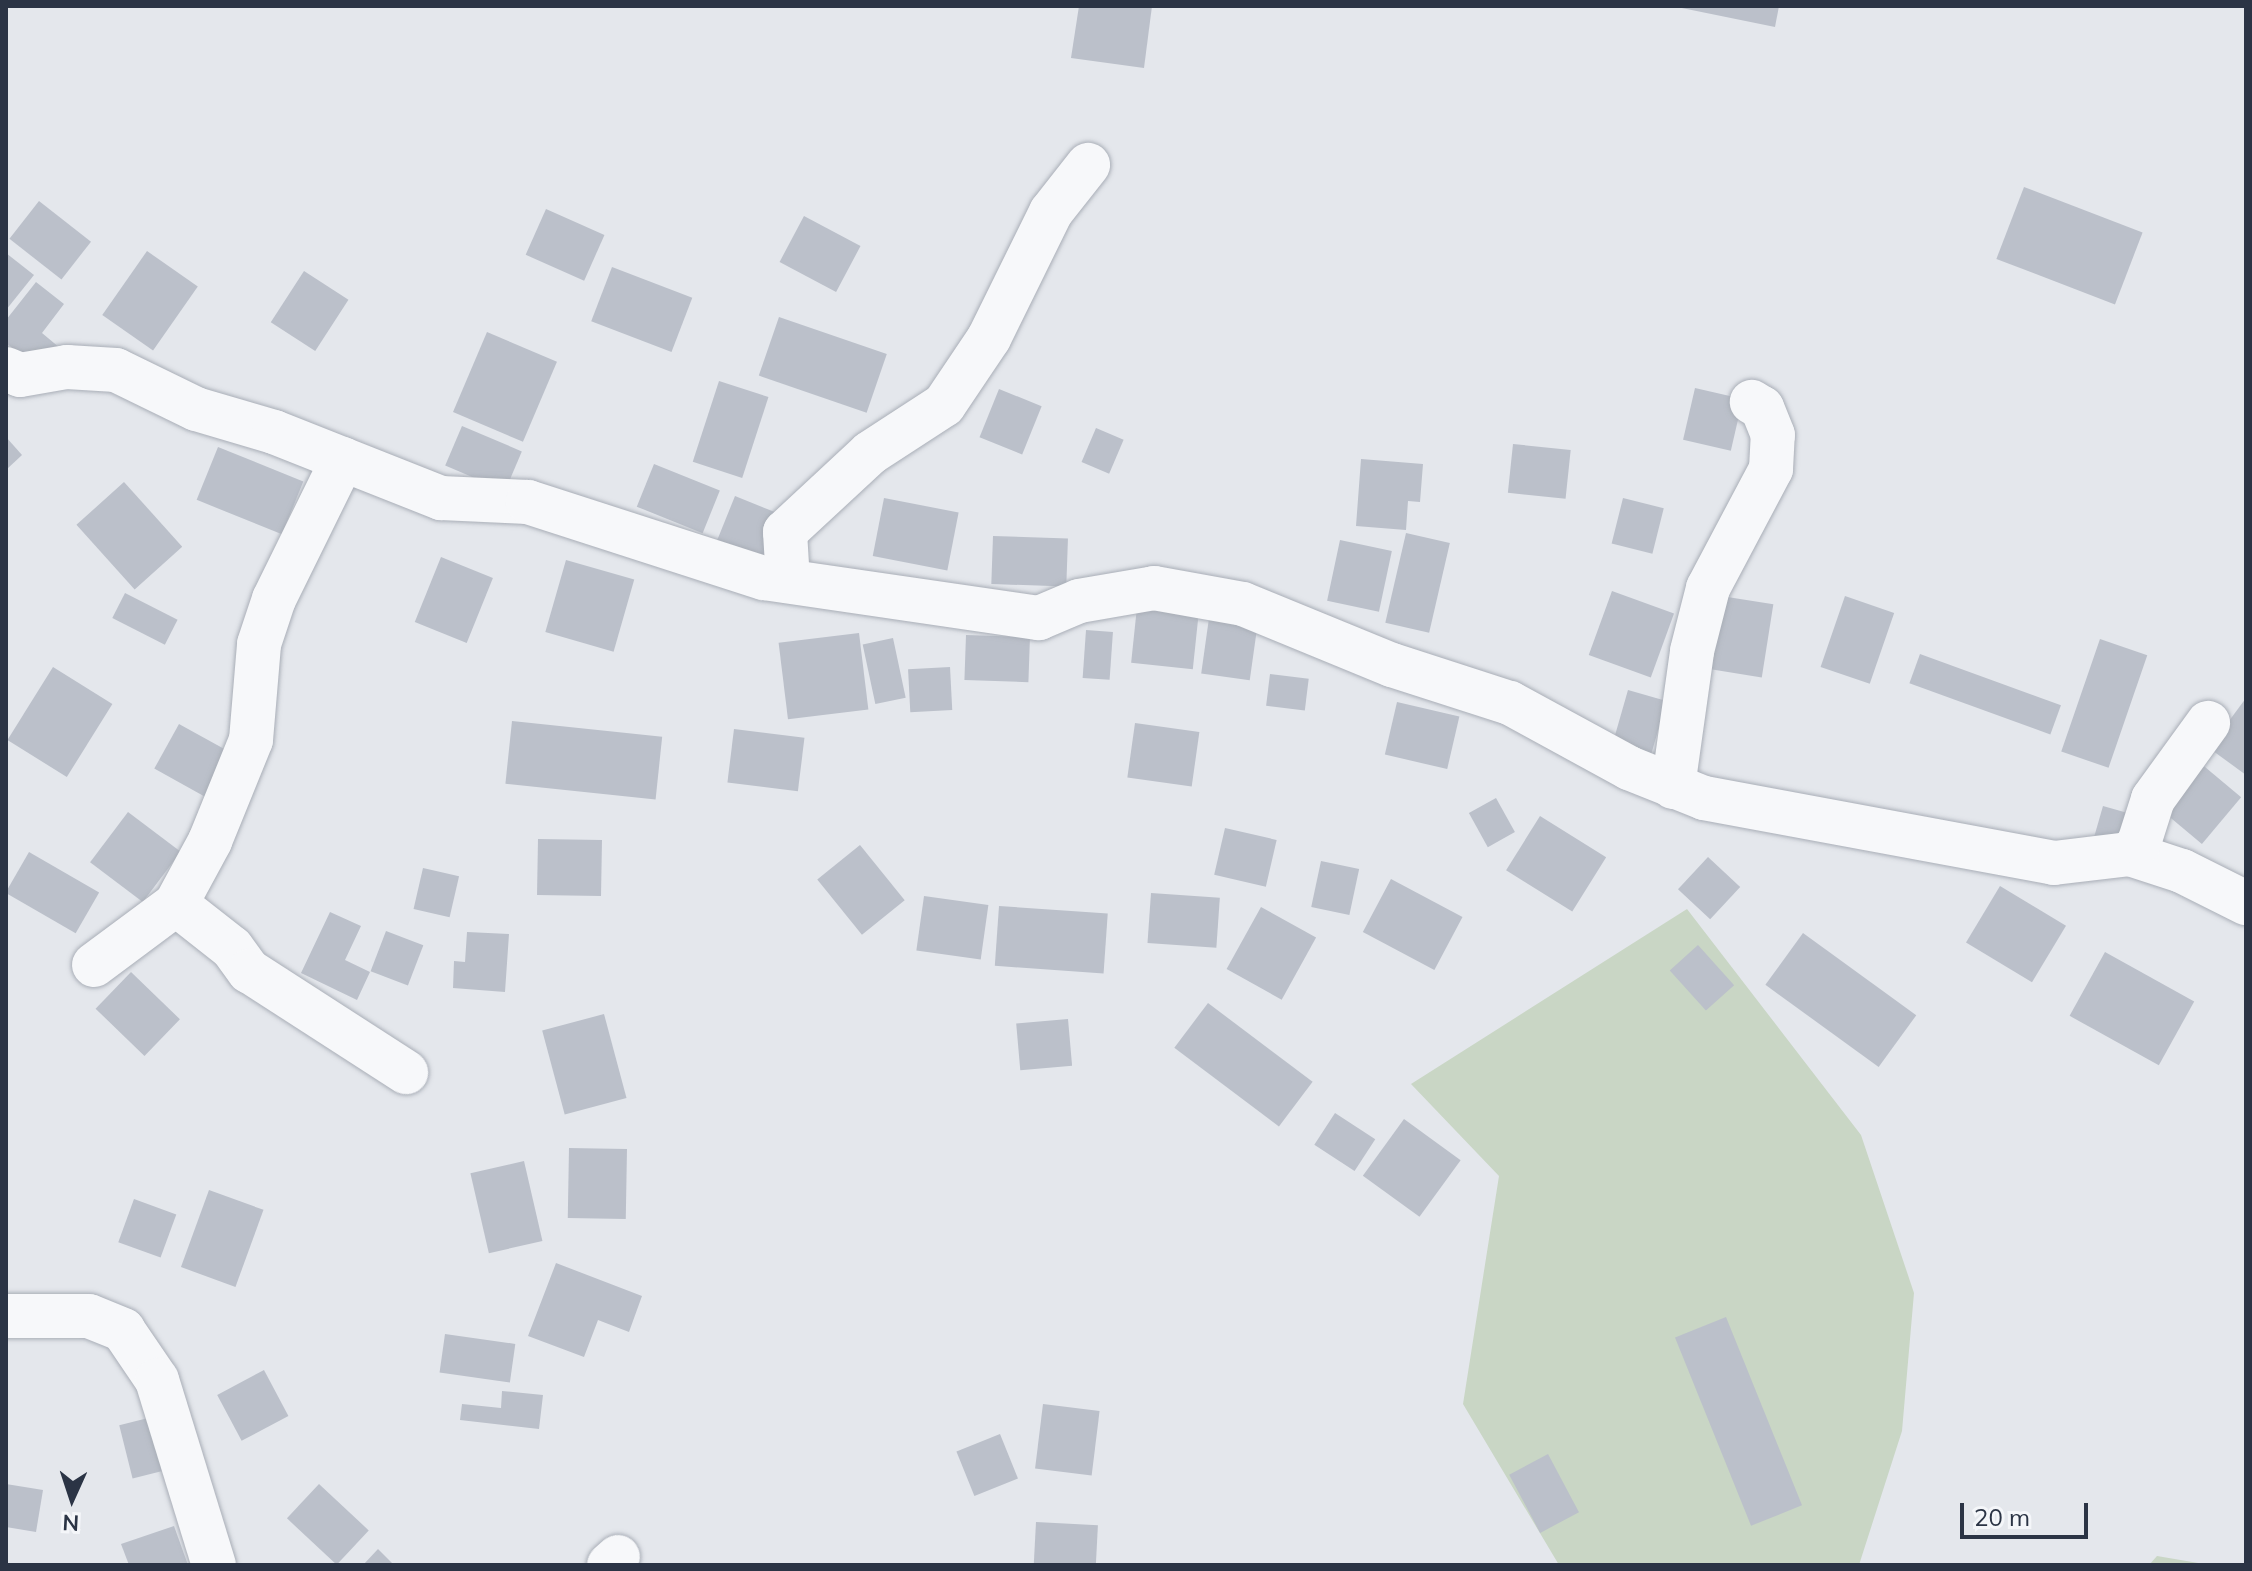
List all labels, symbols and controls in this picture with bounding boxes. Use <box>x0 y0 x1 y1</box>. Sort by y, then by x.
north arrow <box>32 1459 112 1539</box>
scale bar <box>1964 1487 2092 1537</box>
text: 20 m <box>1974 1502 2030 1532</box>
text: N <box>62 1509 80 1537</box>

